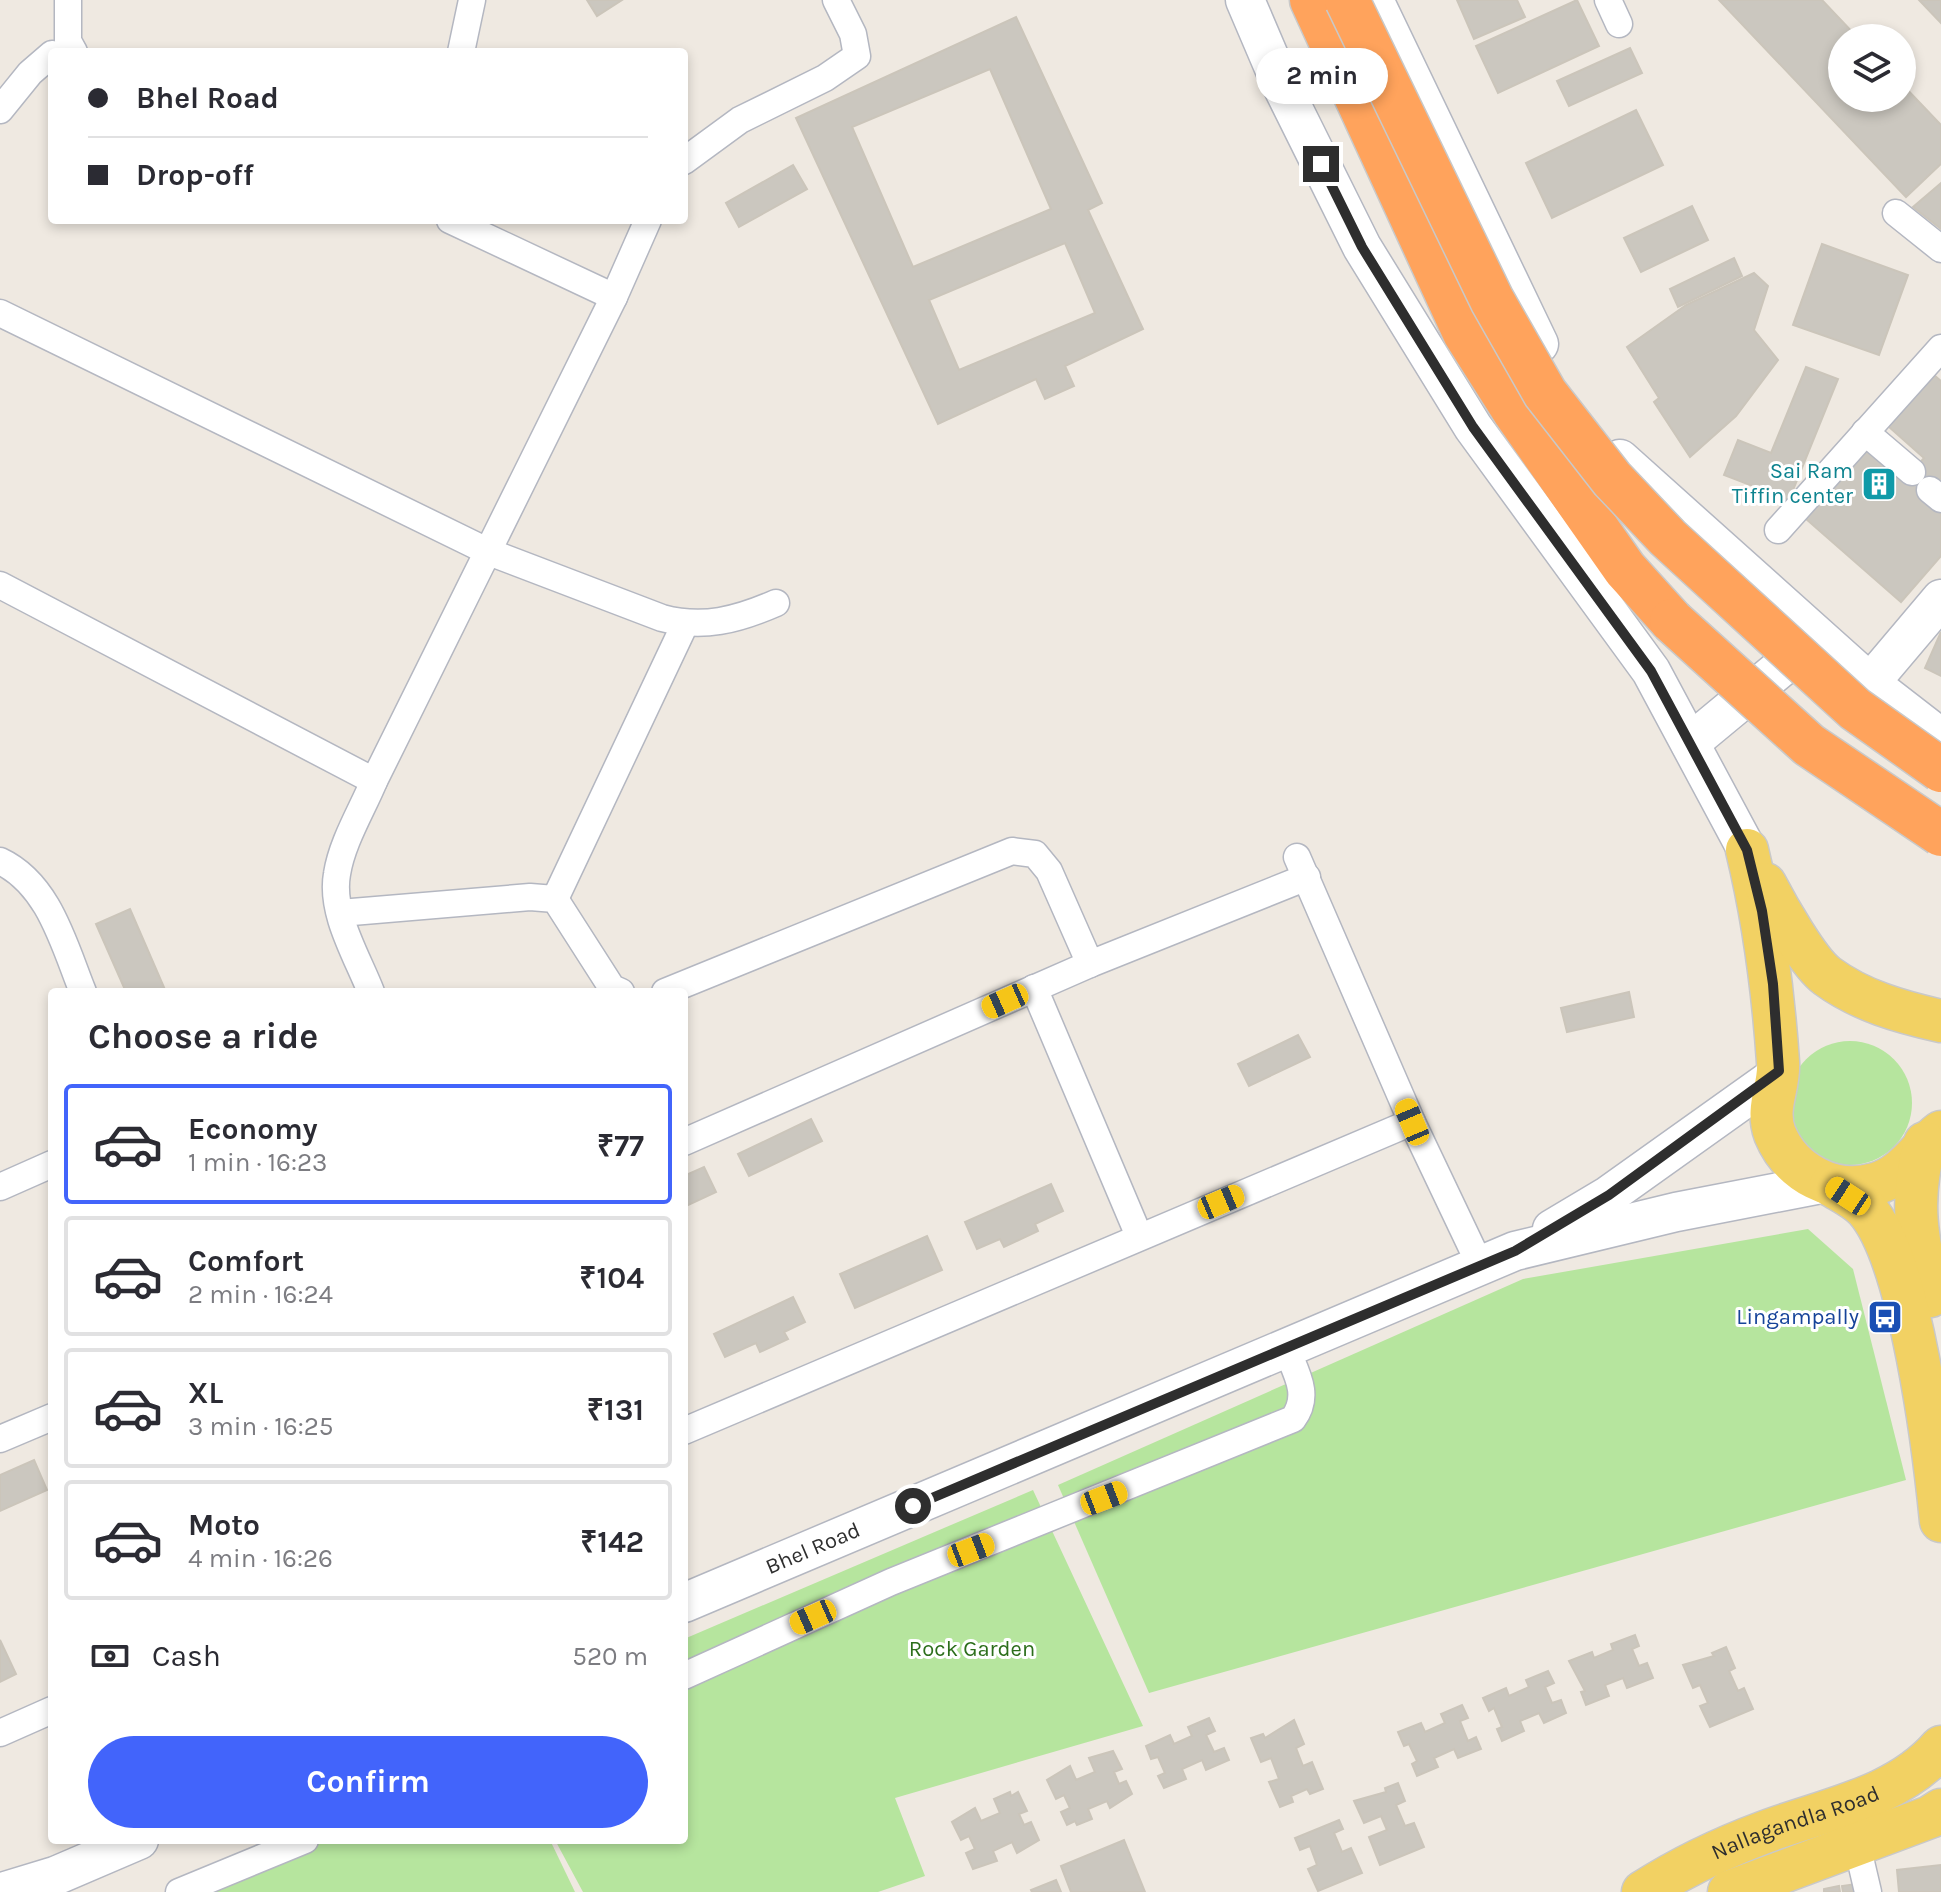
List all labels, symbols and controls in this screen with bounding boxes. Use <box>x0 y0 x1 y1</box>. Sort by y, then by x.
map controls <box>1828 24 1916 112</box>
button: layers <box>1828 24 1916 112</box>
callout: 2 min <box>1255 48 1387 104</box>
text: 2 min <box>1286 60 1358 91</box>
text: Bhel Road <box>136 80 279 116</box>
route end <box>1303 146 1339 182</box>
text: Drop-off <box>136 157 254 193</box>
place label: Sai Ram Tiffin center <box>1732 458 1853 509</box>
building icon: Sai Ram Tiffin center <box>1860 465 1898 503</box>
car <box>978 980 1032 1022</box>
text: Choose a ride <box>88 1015 318 1057</box>
car <box>1392 1095 1432 1149</box>
icon: car <box>92 1108 164 1180</box>
text: Economy <box>188 1111 318 1147</box>
text: ₹77 <box>597 1128 644 1164</box>
text: 1 min · 16:23 <box>188 1147 327 1178</box>
car <box>1821 1173 1875 1219</box>
car <box>1194 1182 1248 1222</box>
icon: car <box>92 1240 164 1312</box>
text: Comfort <box>188 1243 304 1279</box>
text: ₹104 <box>579 1260 644 1296</box>
text: 2 min · 16:24 <box>188 1279 333 1310</box>
bus stop icon: Lingampally <box>1866 1298 1904 1336</box>
place label: Lingampally <box>1736 1304 1859 1330</box>
icon: car <box>92 1372 164 1444</box>
text: XL <box>188 1375 223 1411</box>
text: ₹131 <box>587 1392 644 1428</box>
text: 3 min · 16:25 <box>188 1411 334 1442</box>
car <box>1077 1478 1131 1518</box>
route start <box>895 1488 931 1524</box>
icon: car <box>92 1504 164 1576</box>
text: Moto <box>188 1507 260 1543</box>
street label: Bhel Road <box>762 1517 864 1580</box>
text: ₹142 <box>580 1524 644 1560</box>
car <box>944 1530 998 1570</box>
text: 4 min · 16:26 <box>188 1543 333 1574</box>
car <box>786 1596 840 1638</box>
icon: cash <box>88 1634 132 1678</box>
park label: Rock Garden <box>909 1636 1035 1662</box>
text: Cash <box>152 1638 221 1674</box>
text: 520 m <box>572 1641 648 1672</box>
button: Confirm <box>88 1736 648 1828</box>
street label: Nallagandla Road <box>1707 1780 1884 1866</box>

